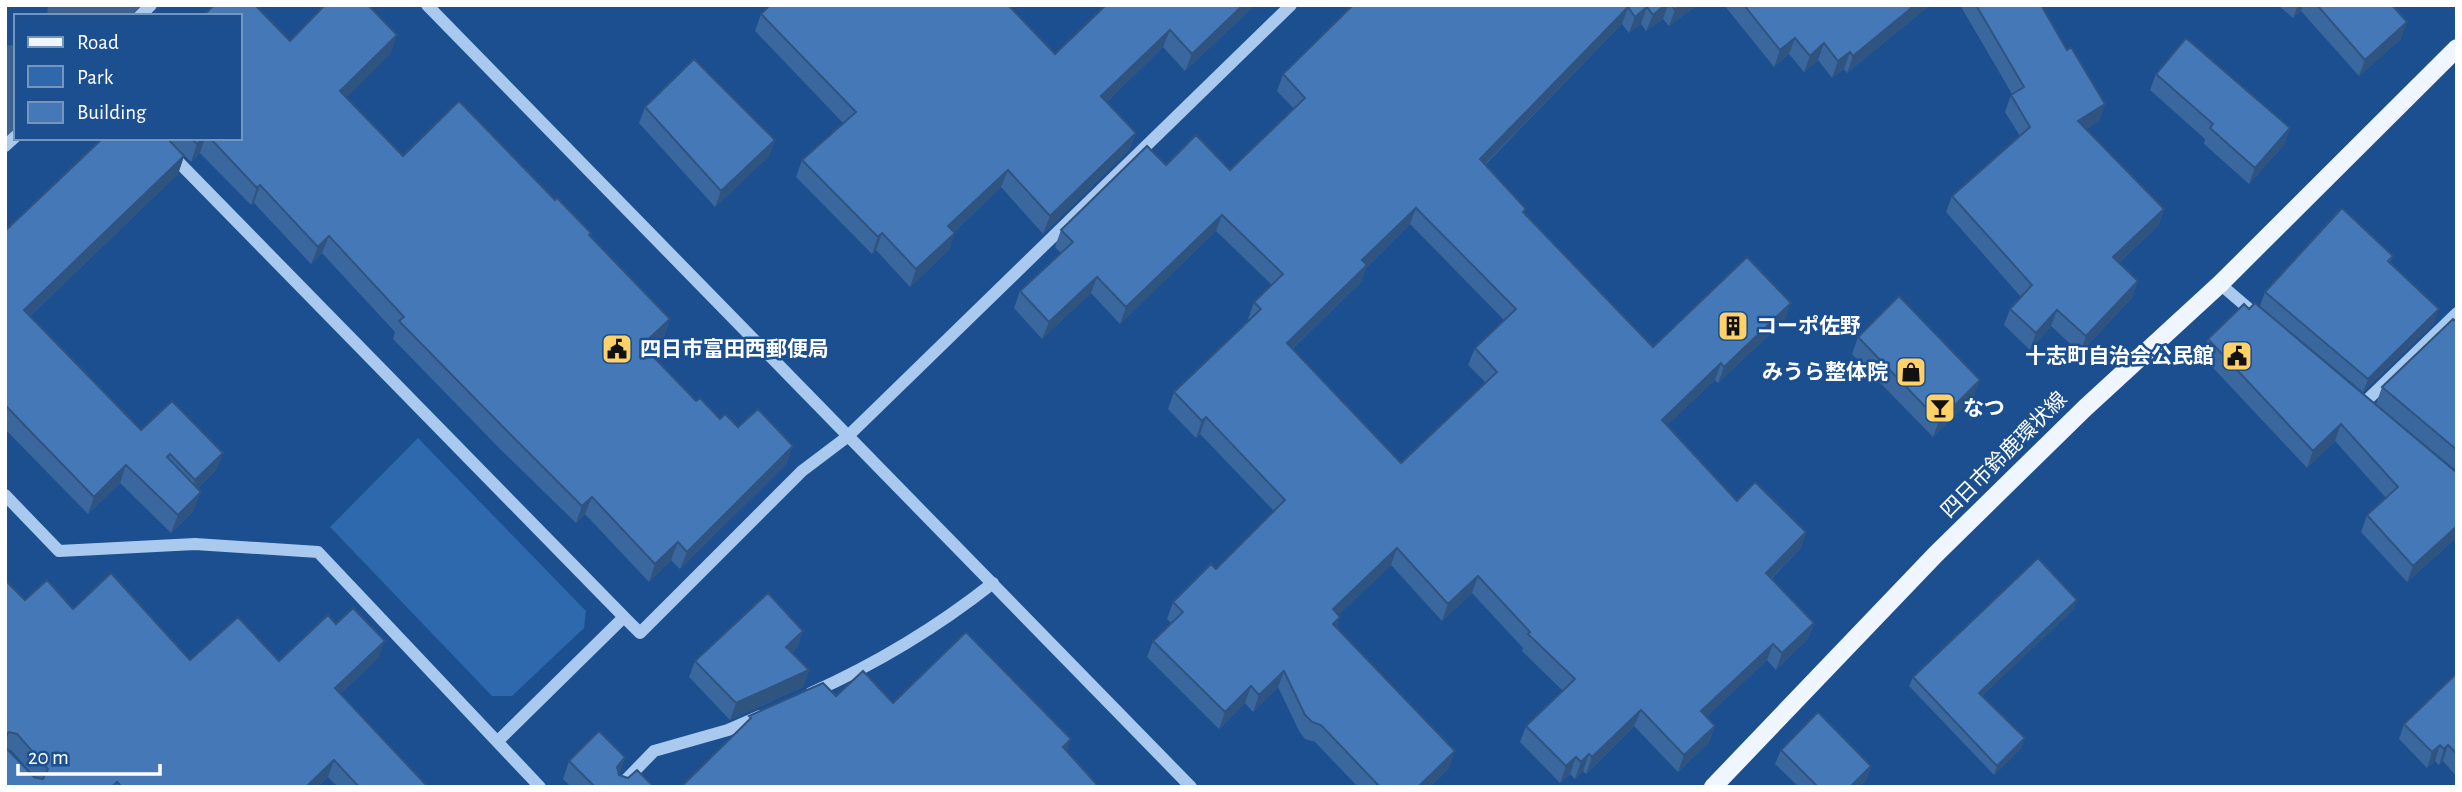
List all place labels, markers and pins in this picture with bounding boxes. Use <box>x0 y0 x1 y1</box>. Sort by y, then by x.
building icon: コーポ佐野 <box>1716 309 1750 343</box>
place label: コーポ佐野 <box>1756 315 1861 337</box>
public building icon: 四日市富田西郵便局 <box>600 332 634 366</box>
place label: 四日市富田西郵便局 <box>640 338 829 360</box>
public building icon: 十志町自治会公民館 <box>2220 339 2254 373</box>
place label: 十志町自治会公民館 <box>2025 345 2214 367</box>
shop icon: みうら整体院 <box>1894 355 1928 389</box>
place label: みうら整体院 <box>1762 360 1888 383</box>
bar icon: なつ <box>1923 391 1957 425</box>
place label: なつ <box>1963 398 2005 419</box>

